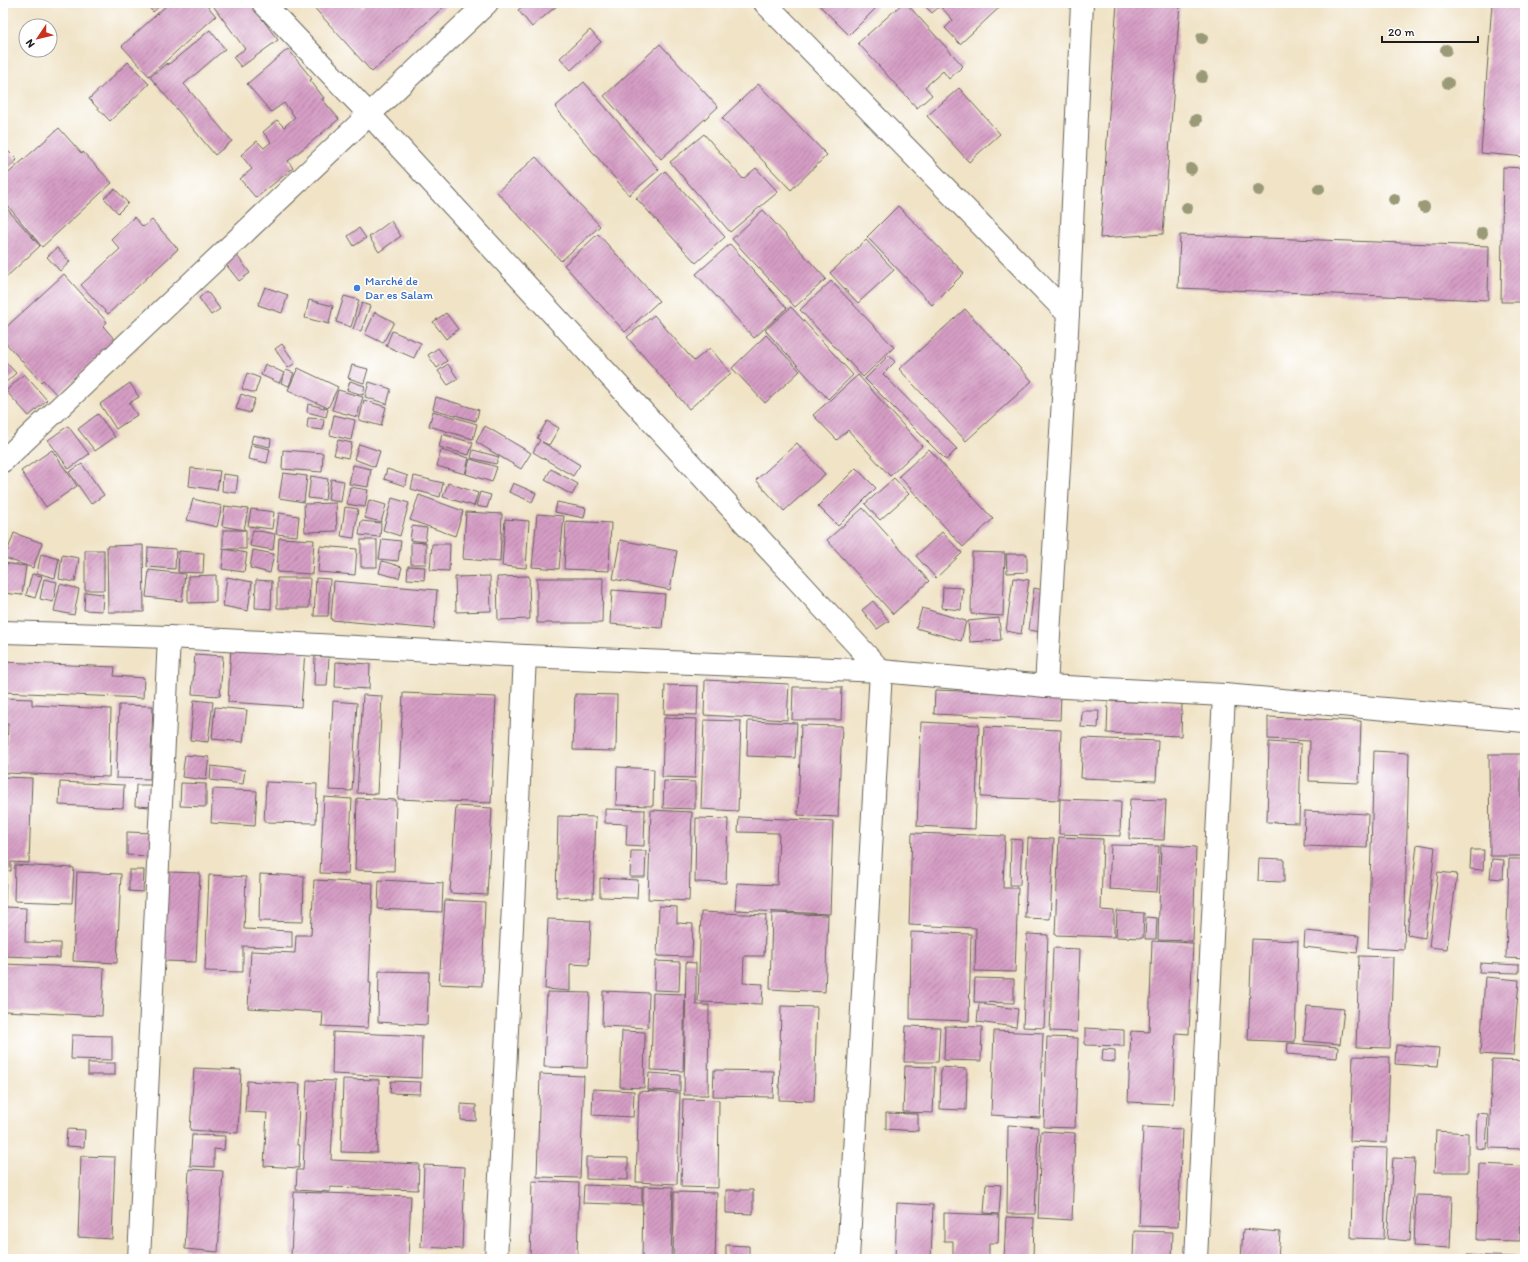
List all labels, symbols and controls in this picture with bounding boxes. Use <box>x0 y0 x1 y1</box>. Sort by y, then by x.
north arrow <box>18 18 58 58</box>
scale bar <box>1382 18 1478 44</box>
text: 20 m <box>1388 25 1415 39</box>
text: N <box>23 37 38 50</box>
place label: Marché de Dar es Salam <box>365 274 433 302</box>
marker: Marché de Dar es Salam <box>352 283 362 293</box>

